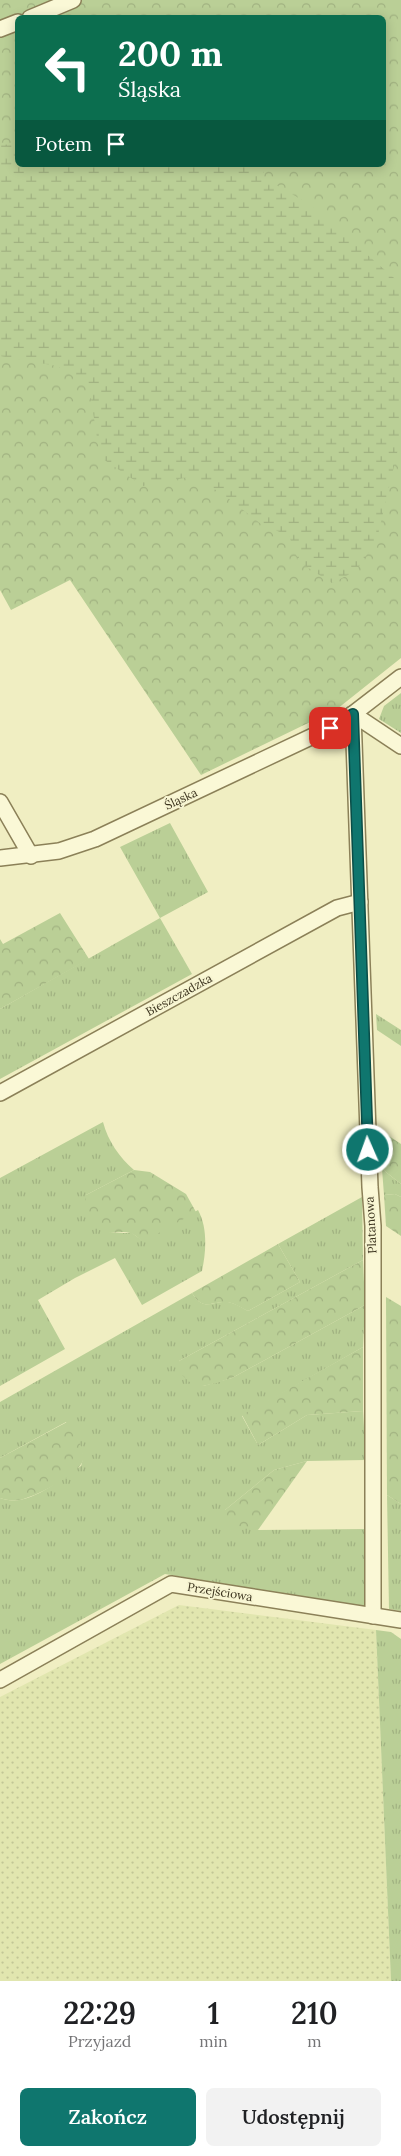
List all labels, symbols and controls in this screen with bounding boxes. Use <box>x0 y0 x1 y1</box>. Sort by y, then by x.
text: 200 m <box>118 31 223 76</box>
icon: left <box>35 35 100 100</box>
text: Śląska <box>118 75 181 103</box>
icon: arrive <box>102 130 130 158</box>
text: Potem <box>35 132 92 156</box>
pin <box>309 707 351 749</box>
icon: arrive <box>316 714 344 742</box>
street label: Śląska <box>162 784 200 813</box>
street label: Bieszczadzka <box>143 970 215 1019</box>
position arrow <box>341 1123 393 1175</box>
street label: Platanowa <box>362 1196 379 1254</box>
street label: Przejściowa <box>186 1579 254 1604</box>
text: 22:29 <box>63 1994 136 2032</box>
text: 1 <box>208 1994 219 2032</box>
text: 210 <box>291 1994 338 2032</box>
text: Przyjazd <box>68 2031 131 2051</box>
text: min <box>199 2031 228 2051</box>
text: m <box>307 2031 322 2051</box>
button: Zakończ <box>20 2088 196 2146</box>
button: Udostępnij <box>206 2088 381 2146</box>

